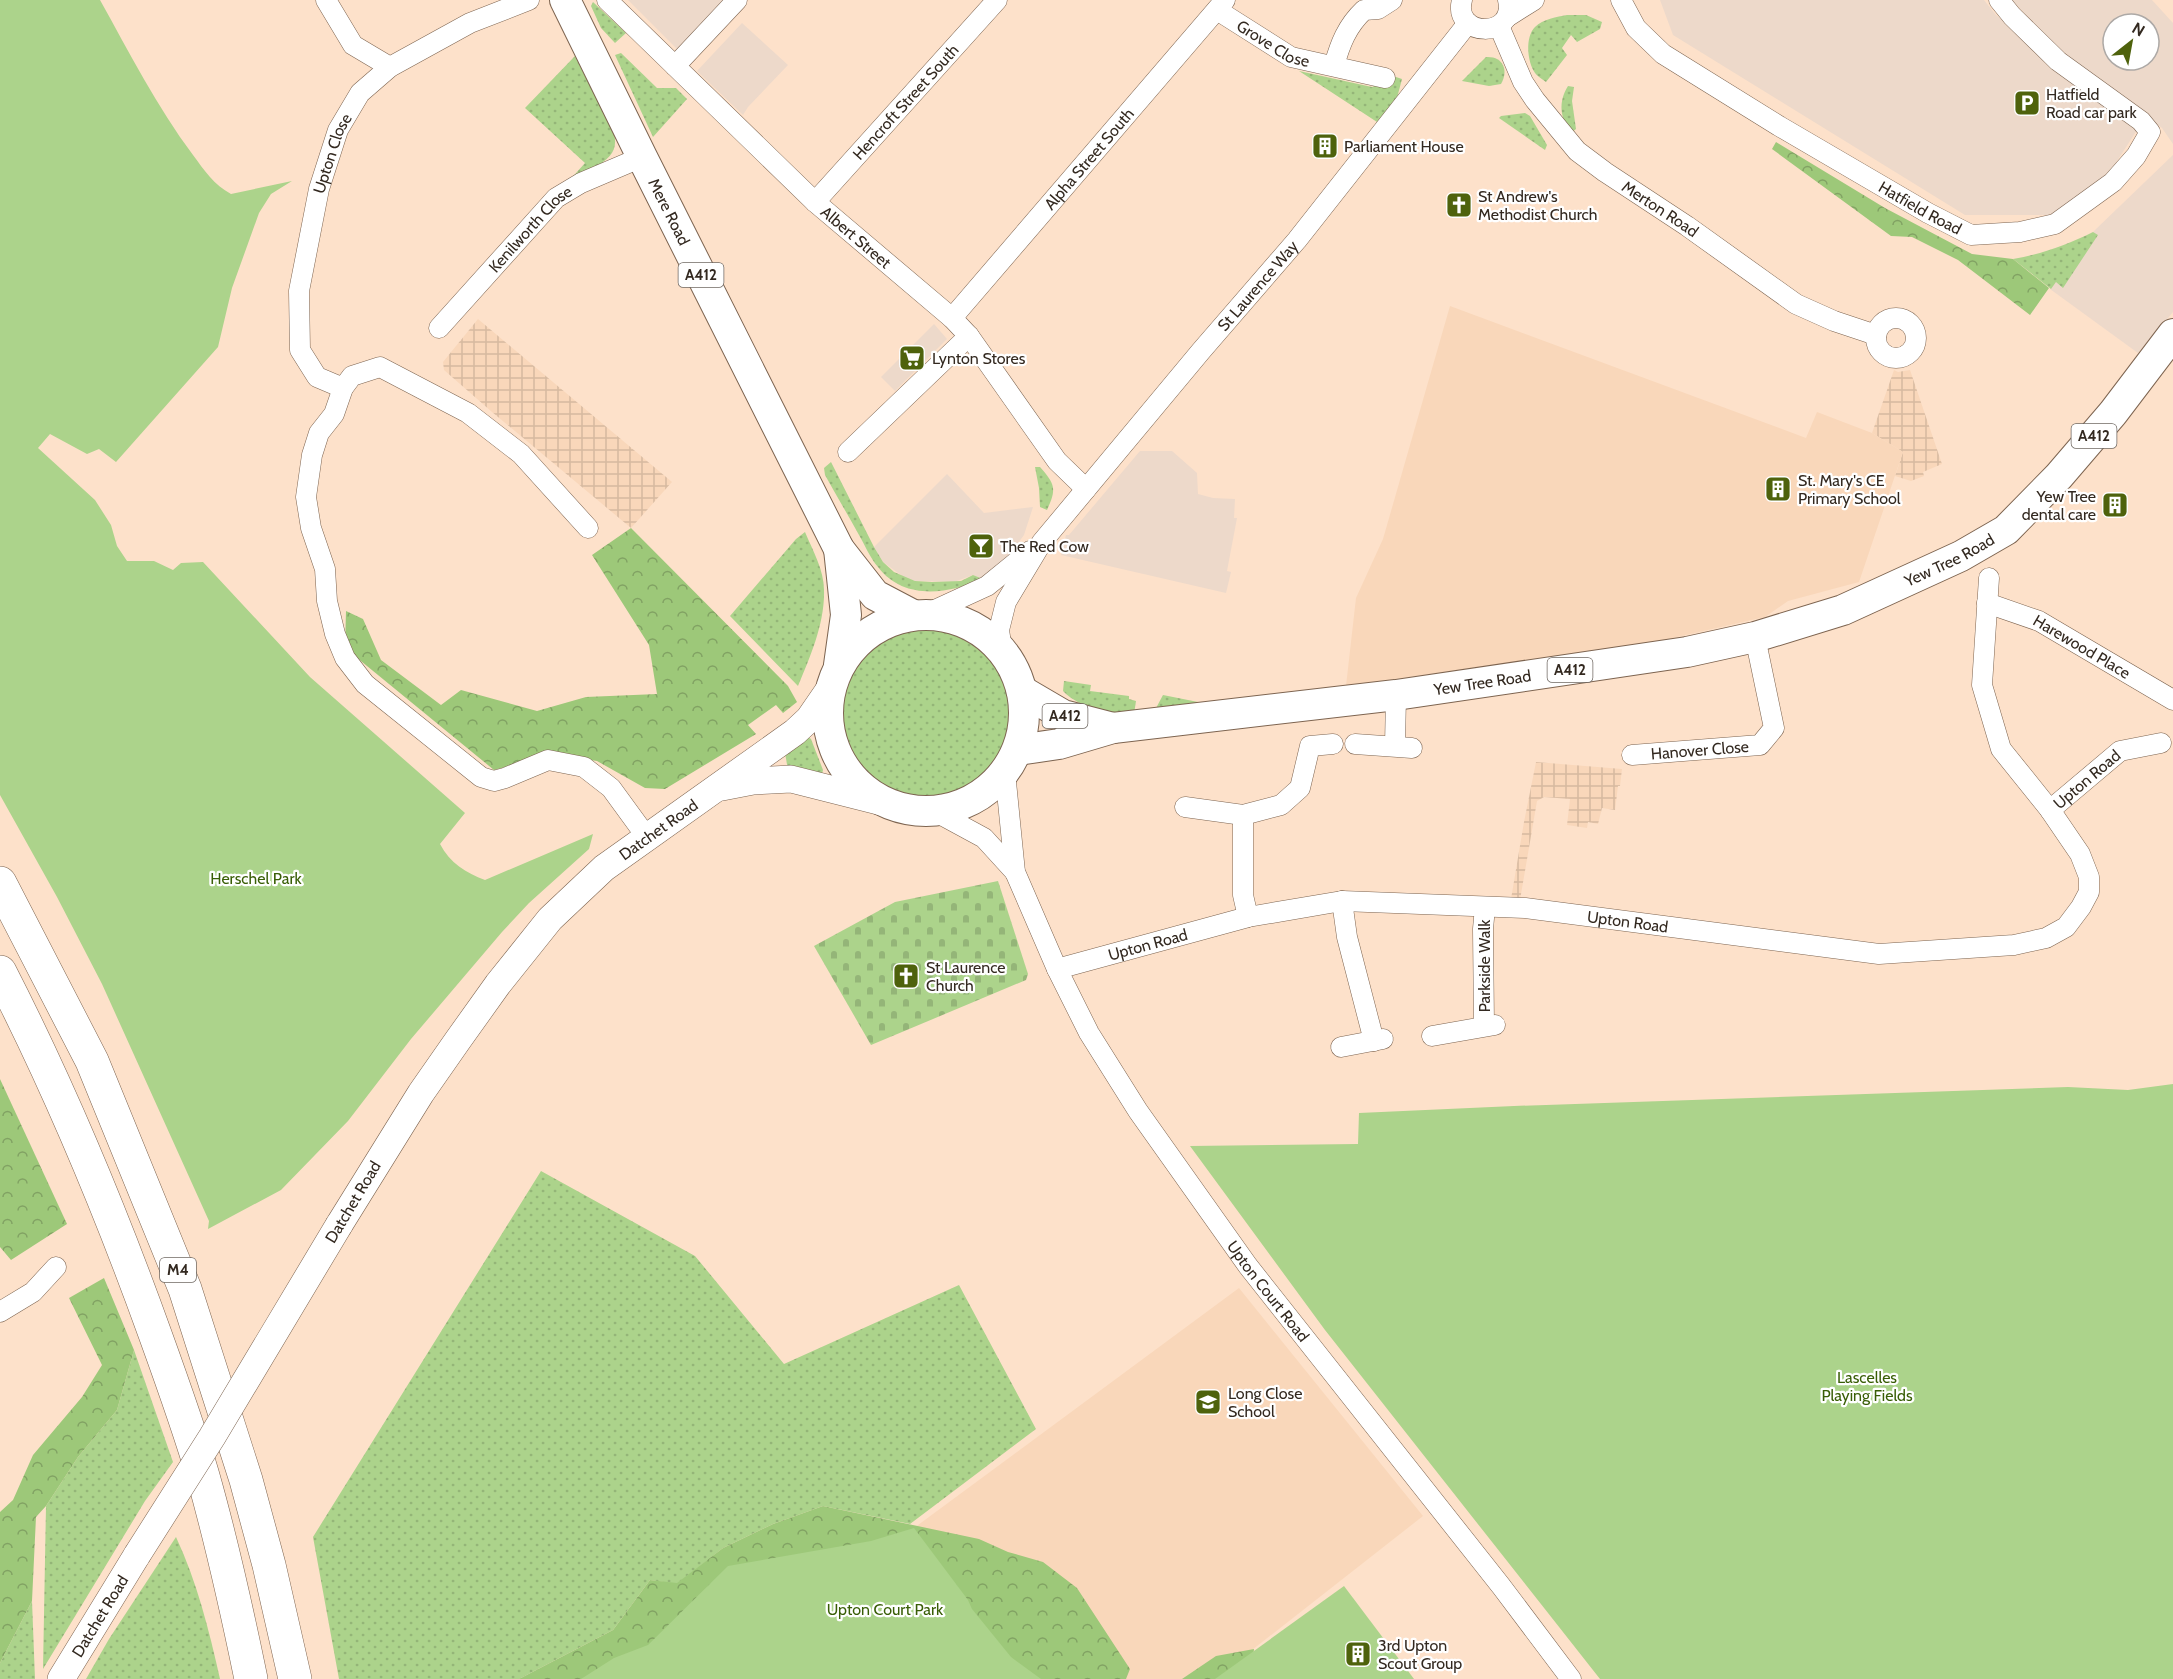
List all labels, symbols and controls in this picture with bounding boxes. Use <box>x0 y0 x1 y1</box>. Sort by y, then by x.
north arrow <box>2101 12 2161 72</box>
street label: Grove Close <box>1233 16 1311 70</box>
text: N <box>2129 19 2148 41</box>
street label: Hencroft Street South <box>848 40 962 163</box>
place label: Hatfield Road car park <box>2046 85 2138 122</box>
parking icon: Hatfield Road car park <box>2012 88 2042 118</box>
street label: Alpha Street South <box>1040 104 1138 213</box>
street label: Upton Close <box>309 110 355 196</box>
building icon: Parliament House <box>1310 131 1340 161</box>
place label: Parliament House <box>1344 137 1464 156</box>
street label: Mere Road <box>645 175 694 248</box>
street label: Merton Road <box>1619 176 1702 241</box>
street label: Hatfield Road <box>1875 177 1965 238</box>
street label: Kenilworth Close <box>484 181 575 276</box>
place label: St Andrew's Methodist Church <box>1478 187 1597 224</box>
church icon: St Andrew's Methodist Church <box>1444 190 1474 220</box>
street label: Albert Street <box>817 202 896 272</box>
street label: St Laurence Way <box>1213 237 1302 335</box>
road number: A412 <box>678 263 724 287</box>
supermarket icon: Lynton Stores <box>897 343 927 373</box>
place label: Lynton Stores <box>932 349 1026 368</box>
road number: A412 <box>2072 424 2116 448</box>
place label: St. Mary's CE Primary School <box>1798 471 1901 508</box>
building icon: St. Mary's CE Primary School <box>1763 474 1793 504</box>
place label: Yew Tree dental care <box>2022 487 2096 524</box>
building icon: Yew Tree dental care <box>2100 490 2130 520</box>
street label: Yew Tree Road <box>1900 529 1997 591</box>
bar icon: The Red Cow <box>966 531 996 561</box>
place label: The Red Cow <box>1000 537 1089 556</box>
street label: Harewood Place <box>2030 610 2134 682</box>
road number: A412 <box>1548 658 1592 682</box>
street label: Yew Tree Road <box>1432 666 1532 699</box>
road number: A412 <box>1042 704 1088 728</box>
street label: Hanover Close <box>1650 736 1750 763</box>
street label: Upton Road <box>2049 746 2124 813</box>
street label: Datchet Road <box>615 795 701 864</box>
park label: Herschel Park <box>210 869 302 888</box>
street label: Upton Road <box>1586 907 1669 936</box>
street label: Parkside Walk <box>1475 919 1494 1012</box>
street label: Upton Road <box>1106 924 1190 964</box>
place label: St Laurence Church <box>926 958 1006 995</box>
church icon: St Laurence Church <box>891 961 921 991</box>
street label: Datchet Road <box>321 1158 385 1246</box>
street label: Upton Court Road <box>1223 1237 1313 1345</box>
road number: M4 <box>160 1258 196 1282</box>
park label: Lascelles Playing Fields <box>1821 1368 1913 1405</box>
place label: Long Close School <box>1228 1384 1302 1421</box>
school or university icon: Long Close School <box>1193 1387 1223 1417</box>
street label: Datchet Road <box>67 1572 132 1660</box>
park label: Upton Court Park <box>827 1600 944 1619</box>
place label: 3rd Upton Scout Group <box>1378 1636 1462 1673</box>
building icon: 3rd Upton Scout Group <box>1343 1639 1373 1669</box>

